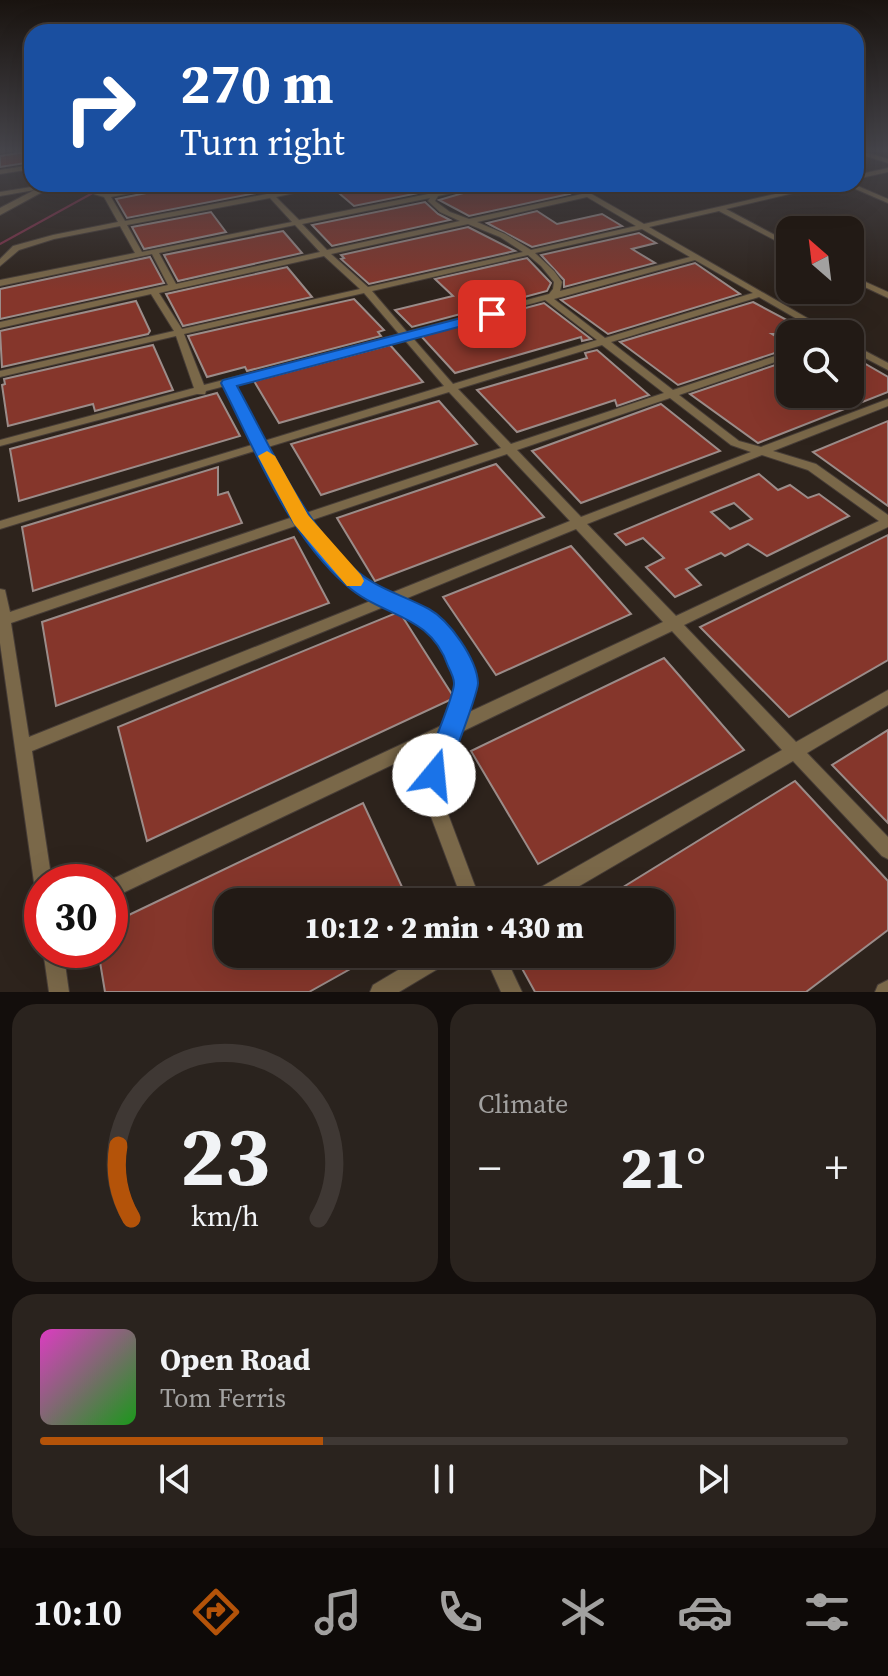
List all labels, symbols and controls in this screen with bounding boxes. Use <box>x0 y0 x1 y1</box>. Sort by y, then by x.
text: 270 m <box>180 45 334 122</box>
icon: right <box>48 56 152 160</box>
text: Turn right <box>180 118 345 167</box>
north arrow <box>776 216 864 304</box>
map controls <box>776 216 864 408</box>
pin <box>458 280 526 348</box>
icon: arrive <box>470 292 514 336</box>
button: search <box>776 320 864 408</box>
position arrow <box>392 733 476 817</box>
speed limit sign: 30 <box>24 864 128 968</box>
text: 10:12 · 2 min · 430 m <box>304 907 584 948</box>
text: Climate <box>478 1086 568 1122</box>
text: 23 <box>180 1099 270 1213</box>
text: 21° <box>620 1126 706 1208</box>
text: − <box>478 1137 501 1198</box>
text: + <box>825 1137 848 1198</box>
text: km/h <box>191 1196 259 1236</box>
text: Open Road <box>160 1339 311 1380</box>
text: Tom Ferris <box>160 1380 286 1416</box>
icon: previous <box>153 1457 197 1501</box>
icon: pause <box>422 1457 466 1501</box>
icon: next <box>691 1457 735 1501</box>
icon: directions <box>188 1584 244 1640</box>
icon: music <box>310 1584 366 1640</box>
icon: phone <box>432 1584 488 1640</box>
icon: climate <box>555 1584 611 1640</box>
icon: car <box>677 1584 733 1640</box>
icon: filters <box>799 1584 855 1640</box>
text: 10:10 <box>33 1588 122 1637</box>

